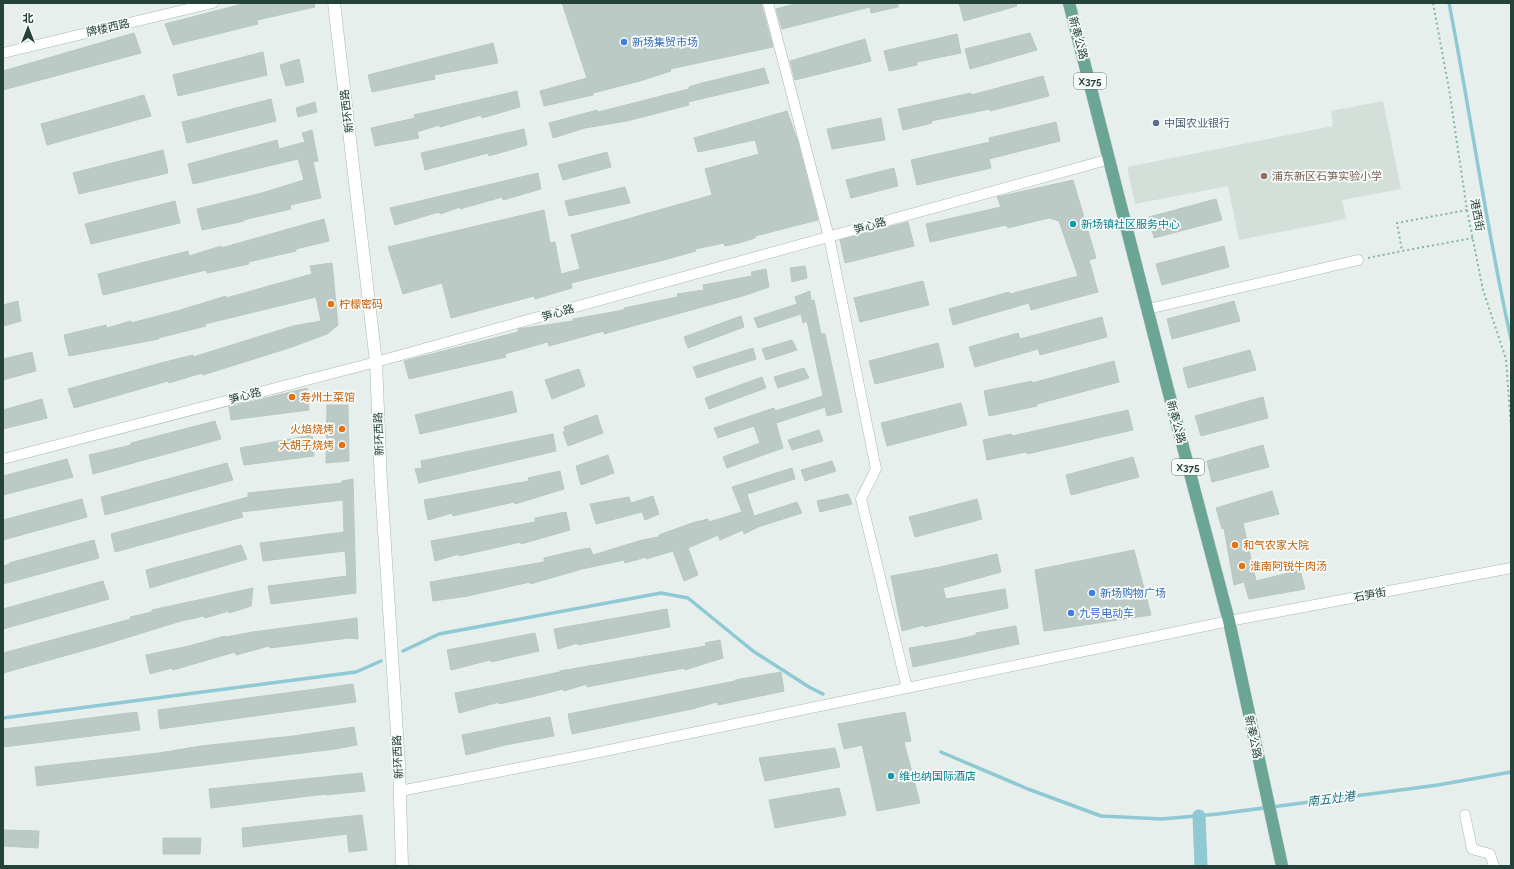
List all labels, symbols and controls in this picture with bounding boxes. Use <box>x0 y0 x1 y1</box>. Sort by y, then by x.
north arrow <box>8 8 48 48</box>
text: 北 <box>23 12 34 25</box>
street label: 新奉公路 <box>1066 15 1090 61</box>
street label: 牌楼西路 <box>85 17 131 39</box>
place label: 新场集贸市场 <box>632 36 698 49</box>
marker: 新场集贸市场 <box>619 37 629 47</box>
road number: X375 <box>1074 73 1106 89</box>
street label: 新环西路 <box>338 88 356 134</box>
place label: 中国农业银行 <box>1164 117 1230 130</box>
marker: 中国农业银行 <box>1151 118 1161 128</box>
place label: 浦东新区石笋实验小学 <box>1272 170 1382 183</box>
marker: 浦东新区石笋实验小学 <box>1259 171 1269 181</box>
street label: 港西街 <box>1467 198 1487 232</box>
street label: 笋心路 <box>852 215 888 237</box>
place label: 新场镇社区服务中心 <box>1081 218 1180 231</box>
marker: 新场镇社区服务中心 <box>1068 219 1078 229</box>
place label: 柠檬密码 <box>339 298 383 311</box>
marker: 柠檬密码 <box>326 299 336 309</box>
street label: 笋心路 <box>540 302 576 324</box>
street label: 笋心路 <box>227 385 263 407</box>
place label: 寿州土菜馆 <box>300 391 355 404</box>
marker: 寿州土菜馆 <box>287 392 297 402</box>
street label: 新奉公路 <box>1164 399 1188 445</box>
street label: 新环西路 <box>372 412 386 456</box>
place label: 火焰烧烤 <box>290 423 334 436</box>
marker: 火焰烧烤 <box>337 424 347 434</box>
place label: 大胡子烧烤 <box>279 439 334 452</box>
marker: 大胡子烧烤 <box>337 440 347 450</box>
road number: X375 <box>1172 459 1204 475</box>
place label: 和气农家大院 <box>1243 539 1309 552</box>
marker: 和气农家大院 <box>1230 540 1240 550</box>
place label: 淮南阿锐牛肉汤 <box>1250 560 1327 573</box>
marker: 淮南阿锐牛肉汤 <box>1237 561 1247 571</box>
street label: 石笋街 <box>1353 585 1387 605</box>
place label: 新场购物广场 <box>1100 587 1166 600</box>
marker: 新场购物广场 <box>1087 588 1097 598</box>
place label: 九号电动车 <box>1079 607 1134 620</box>
marker: 九号电动车 <box>1066 608 1076 618</box>
street label: 新奉公路 <box>1242 714 1264 760</box>
street label: 新环西路 <box>390 735 406 779</box>
place label: 维也纳国际酒店 <box>899 770 976 783</box>
marker: 维也纳国际酒店 <box>886 771 896 781</box>
water label: 南五灶港 <box>1306 789 1358 809</box>

